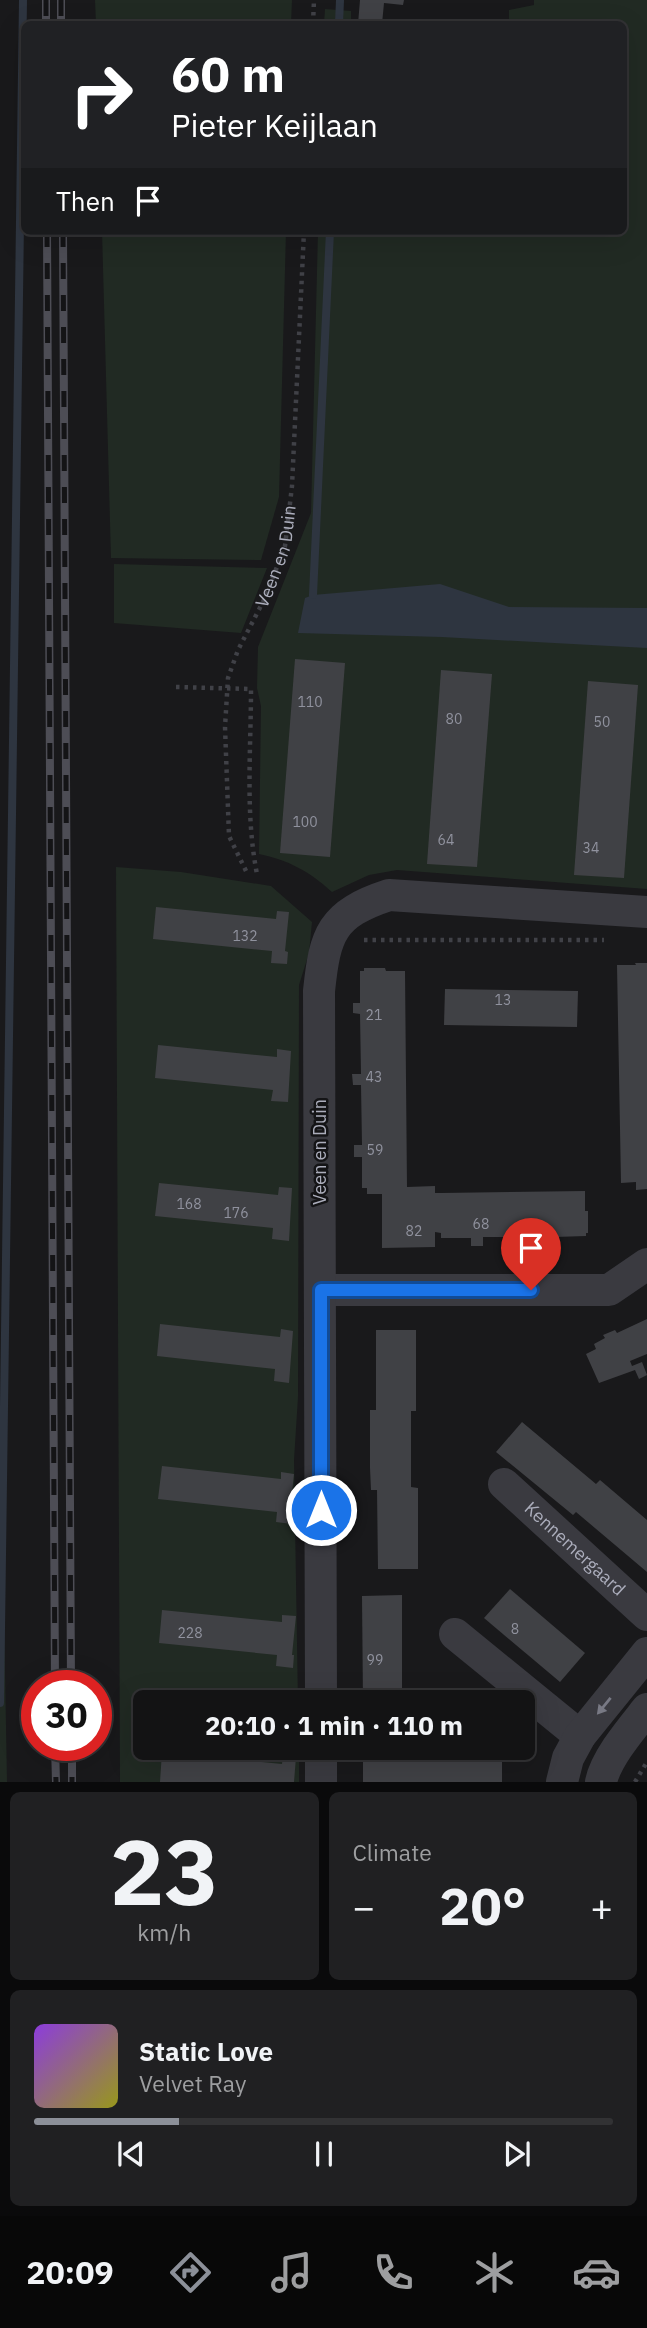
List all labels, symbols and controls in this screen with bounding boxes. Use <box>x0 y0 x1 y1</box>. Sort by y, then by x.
text: 60 m <box>171 42 285 105</box>
icon: right <box>56 49 147 140</box>
text: Pieter Keijlaan <box>171 104 378 146</box>
icon: arrive <box>129 182 167 220</box>
text: Then <box>56 184 115 218</box>
street label: Veen en Duin <box>250 504 301 611</box>
house number: 110 <box>297 693 323 711</box>
house number: 80 <box>446 710 462 728</box>
house number: 50 <box>594 713 610 731</box>
house number: 100 <box>292 813 318 831</box>
house number: 64 <box>438 831 454 849</box>
house number: 34 <box>583 839 599 857</box>
house number: 132 <box>232 927 258 945</box>
house number: 13 <box>495 991 511 1009</box>
house number: 21 <box>366 1006 382 1024</box>
house number: 43 <box>366 1068 382 1086</box>
street label: Veen en Duin <box>308 1099 331 1205</box>
house number: 59 <box>367 1141 383 1159</box>
house number: 168 <box>176 1195 202 1213</box>
house number: 176 <box>223 1204 249 1222</box>
house number: 68 <box>473 1215 489 1233</box>
pin <box>501 1218 561 1290</box>
house number: 82 <box>406 1222 422 1240</box>
icon: arrive <box>512 1229 550 1267</box>
position arrow <box>284 1473 358 1547</box>
street label: Kennemergaard <box>520 1497 630 1600</box>
house number: 8 <box>511 1620 519 1638</box>
house number: 228 <box>177 1624 203 1642</box>
house number: 99 <box>367 1651 383 1669</box>
speed limit sign: 30 <box>21 1670 112 1761</box>
one-way arrow <box>597 1698 612 1715</box>
text: 20:10 · 1 min · 110 m <box>205 1708 463 1742</box>
text: 23 <box>110 1812 219 1930</box>
text: Climate <box>353 1837 432 1867</box>
text: 20° <box>439 1872 526 1939</box>
text: − <box>353 1882 375 1931</box>
text: + <box>590 1882 613 1931</box>
text: km/h <box>137 1917 191 1947</box>
text: Static Love <box>139 2034 273 2068</box>
text: Velvet Ray <box>139 2068 246 2098</box>
icon: previous <box>112 2135 150 2173</box>
icon: pause <box>305 2135 343 2173</box>
icon: next <box>498 2135 536 2173</box>
icon: directions <box>166 2248 215 2297</box>
icon: music <box>267 2248 316 2297</box>
icon: phone <box>369 2248 418 2297</box>
icon: climate <box>470 2248 519 2297</box>
icon: car <box>572 2248 621 2297</box>
text: 20:09 <box>26 2251 114 2293</box>

